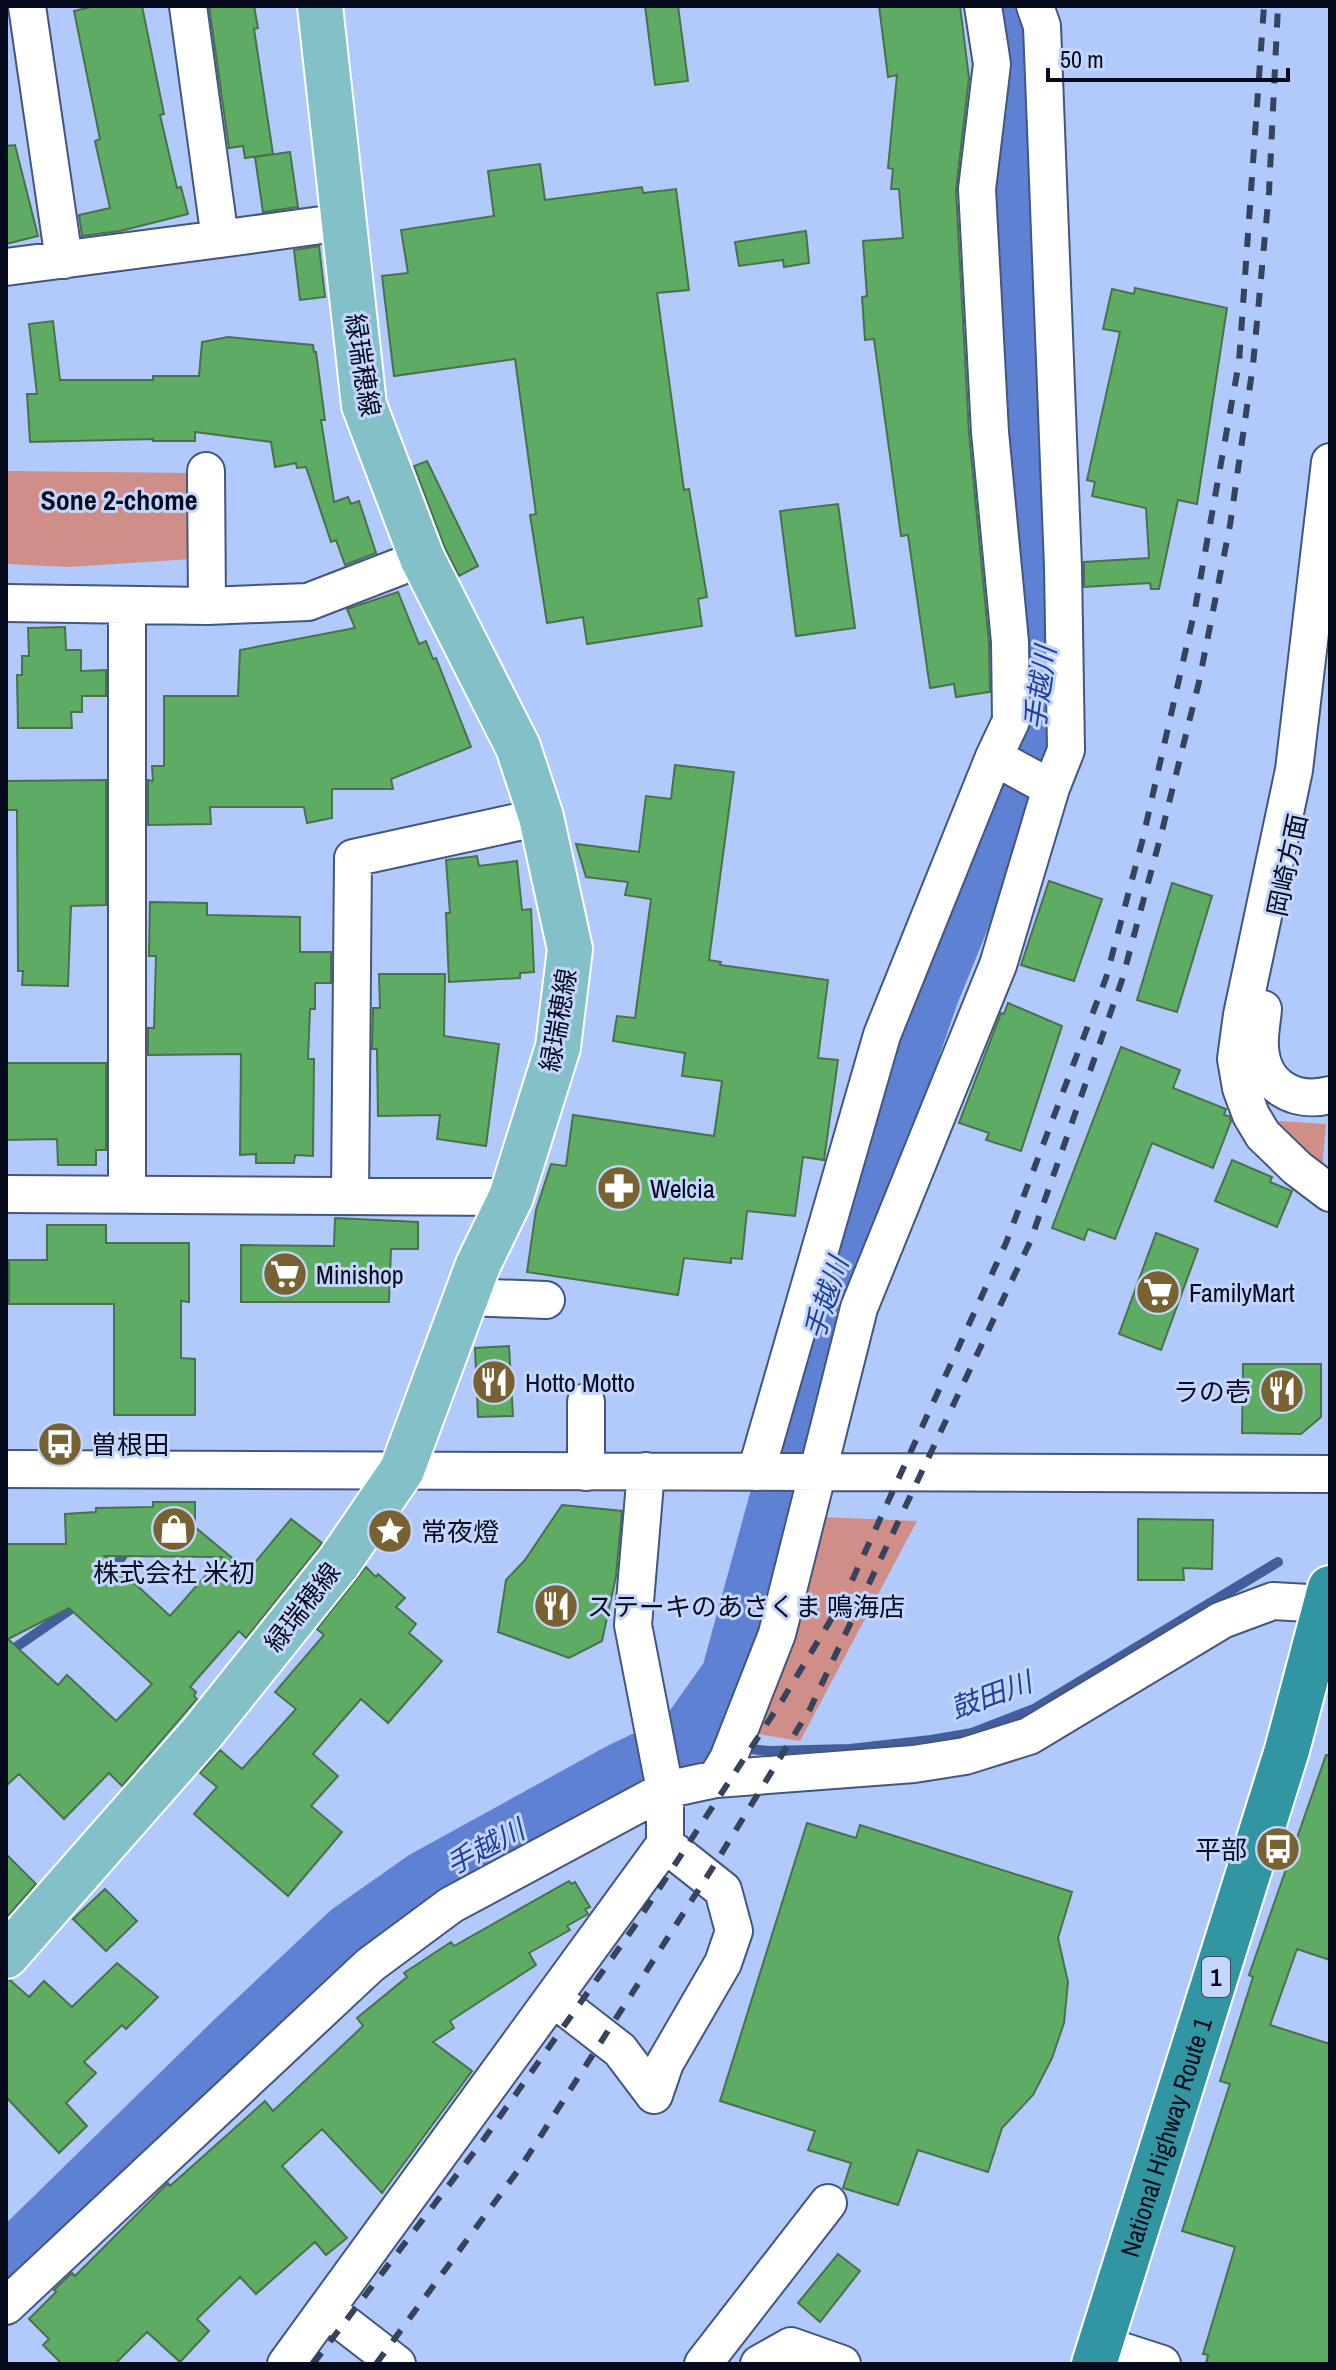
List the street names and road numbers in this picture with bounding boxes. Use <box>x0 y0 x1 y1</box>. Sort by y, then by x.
street label: 緑瑞穂線 <box>338 311 388 419</box>
street label: 岡崎方面 <box>1259 810 1315 920</box>
street label: 緑瑞穂線 <box>532 966 584 1074</box>
street label: 緑瑞穂線 <box>256 1555 348 1659</box>
road number: 1 <box>1202 1957 1230 1997</box>
street label: National Highway Route 1 <box>1111 2013 1219 2261</box>

